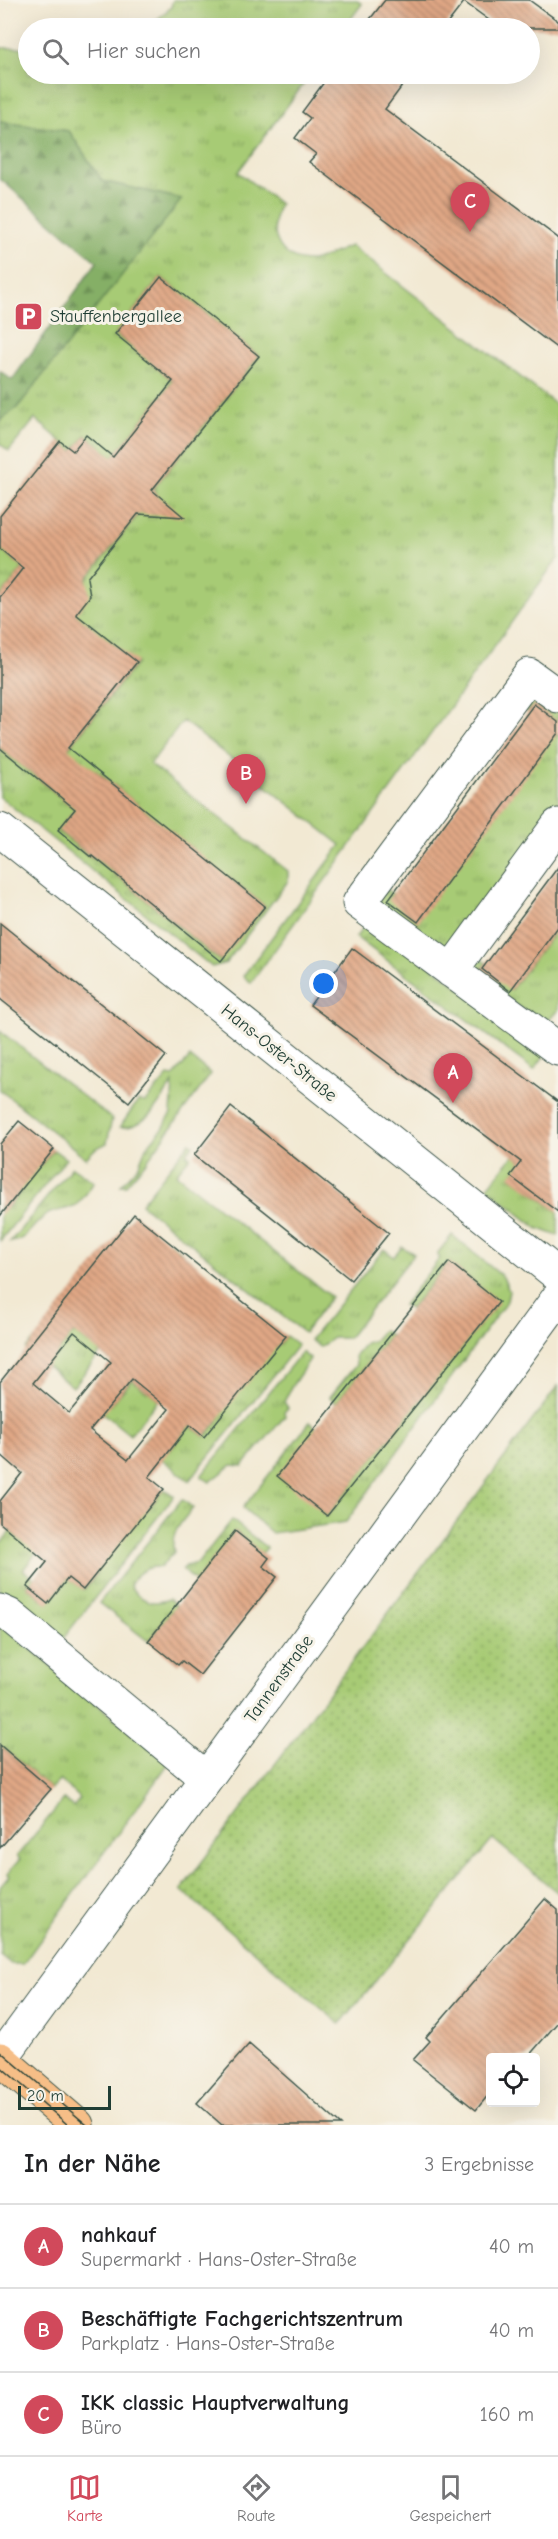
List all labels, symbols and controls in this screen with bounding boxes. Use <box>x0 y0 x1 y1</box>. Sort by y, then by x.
search box <box>18 18 540 84</box>
icon: search <box>39 35 72 68</box>
text: Hier suchen <box>87 38 201 64</box>
pin: C <box>450 182 490 232</box>
parking icon: Stauffenbergallee <box>13 300 45 332</box>
place label: Stauffenbergallee <box>50 306 182 327</box>
pin: B <box>226 754 266 804</box>
your location <box>309 969 338 998</box>
street label: Hans-Oster-Straße <box>217 1000 341 1106</box>
pin: A <box>434 1054 472 1103</box>
street label: Tannenstraße <box>240 1631 318 1727</box>
map controls <box>486 2053 540 2107</box>
button: locate <box>486 2053 540 2107</box>
scale bar <box>18 2083 111 2110</box>
text: 20 m <box>27 2087 64 2105</box>
text: In der Nähe <box>24 2149 161 2179</box>
text: 3 Ergebnisse <box>424 2153 534 2176</box>
text: nahkauf <box>81 2222 156 2248</box>
text: A <box>38 2235 49 2258</box>
text: 40 m <box>489 2235 534 2258</box>
text: Supermarkt · Hans-Oster-Straße <box>81 2248 357 2271</box>
text: Beschäftigte Fachgerichtszentrum <box>81 2306 403 2332</box>
text: B <box>37 2319 50 2342</box>
text: 40 m <box>489 2319 534 2342</box>
text: Parkplatz · Hans-Oster-Straße <box>81 2332 335 2355</box>
text: IKK classic Hauptverwaltung <box>81 2390 350 2416</box>
text: C <box>37 2403 50 2426</box>
text: 160 m <box>480 2403 534 2426</box>
text: Büro <box>81 2416 122 2439</box>
tab: Karte <box>67 2471 103 2525</box>
tab: Route <box>237 2471 275 2525</box>
tab: Gespeichert <box>409 2471 491 2525</box>

